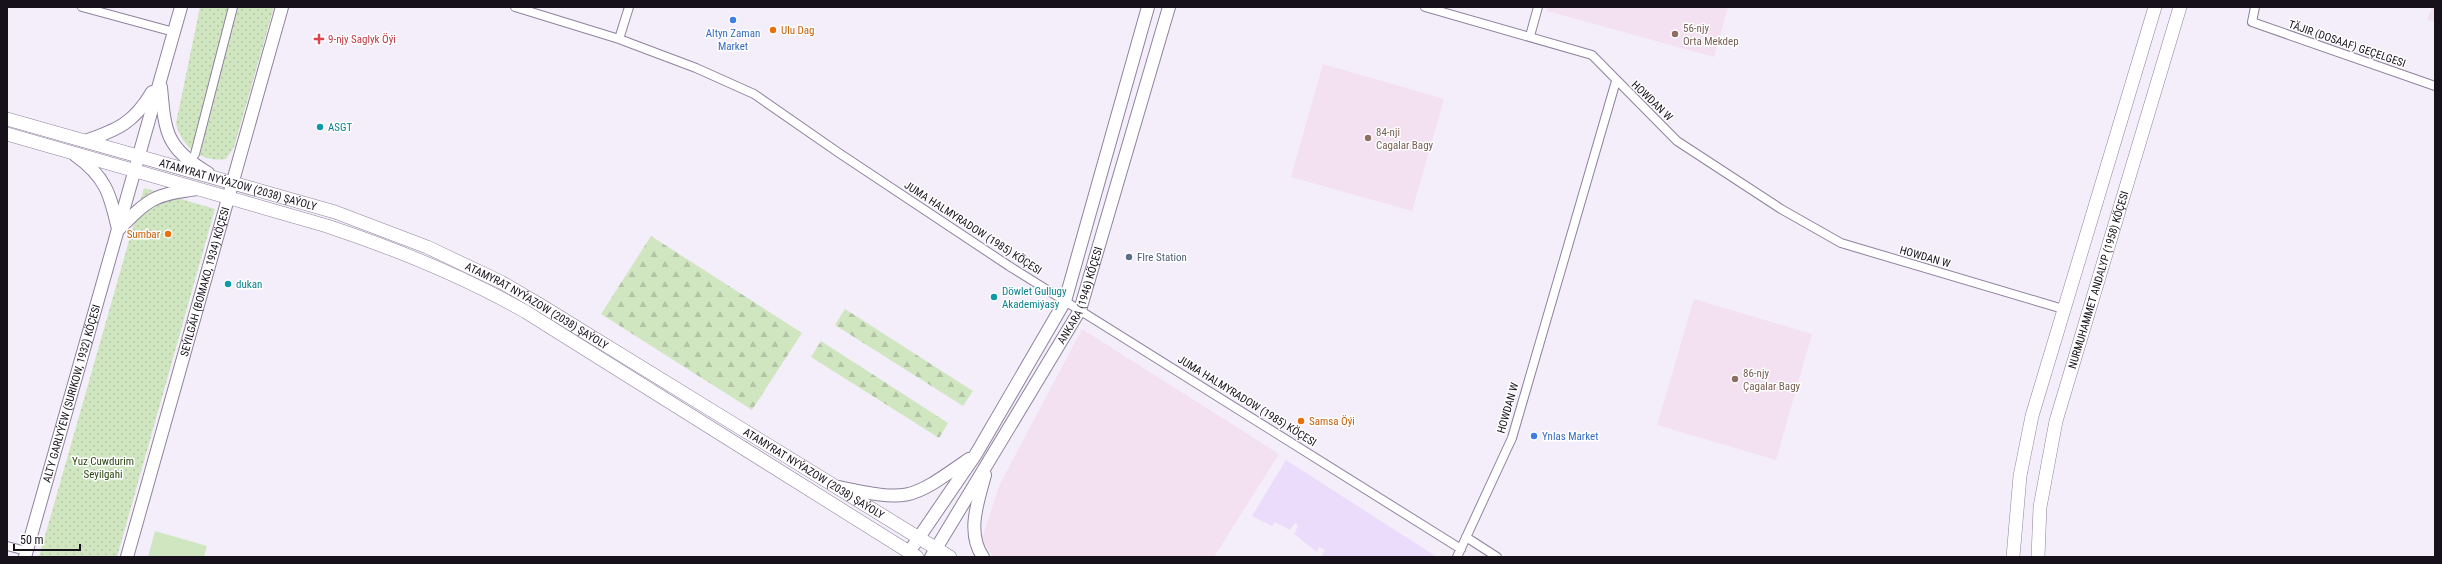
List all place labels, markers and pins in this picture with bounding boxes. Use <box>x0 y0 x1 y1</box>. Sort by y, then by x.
marker: Altyn Zaman Market <box>728 15 738 25</box>
place label: 56-njy Orta Mekdep <box>1683 22 1739 48</box>
place label: Ulu Dag <box>781 24 815 37</box>
marker: Ulu Dag <box>768 25 778 35</box>
place label: Altyn Zaman Market <box>706 27 760 53</box>
marker: 56-njy Orta Mekdep <box>1670 29 1680 39</box>
marker: 9-njy Saglyk Öýi <box>313 33 325 45</box>
place label: 9-njy Saglyk Öýi <box>328 33 396 46</box>
place label: ASGT <box>328 121 353 134</box>
marker: ASGT <box>315 122 325 132</box>
place label: 84-nji Cagalar Bagy <box>1376 126 1434 152</box>
marker: 84-nji Cagalar Bagy <box>1363 133 1373 143</box>
place label: Sumbar <box>127 228 161 241</box>
marker: Sumbar <box>163 229 173 239</box>
place label: FIre Station <box>1137 251 1187 264</box>
marker: FIre Station <box>1124 252 1134 262</box>
place label: dukan <box>236 278 262 291</box>
marker: dukan <box>223 279 233 289</box>
place label: Döwlet Gullugy Akademiýasy <box>1002 285 1067 311</box>
marker: Döwlet Gullugy Akademiýasy <box>989 292 999 302</box>
place label: 86-njy Çagalar Bagy <box>1743 367 1801 393</box>
marker: 86-njy Çagalar Bagy <box>1730 374 1740 384</box>
place label: Samsa Öýi <box>1309 415 1355 428</box>
marker: Samsa Öýi <box>1296 416 1306 426</box>
place label: Ynlas Market <box>1542 430 1598 443</box>
marker: Ynlas Market <box>1529 431 1539 441</box>

